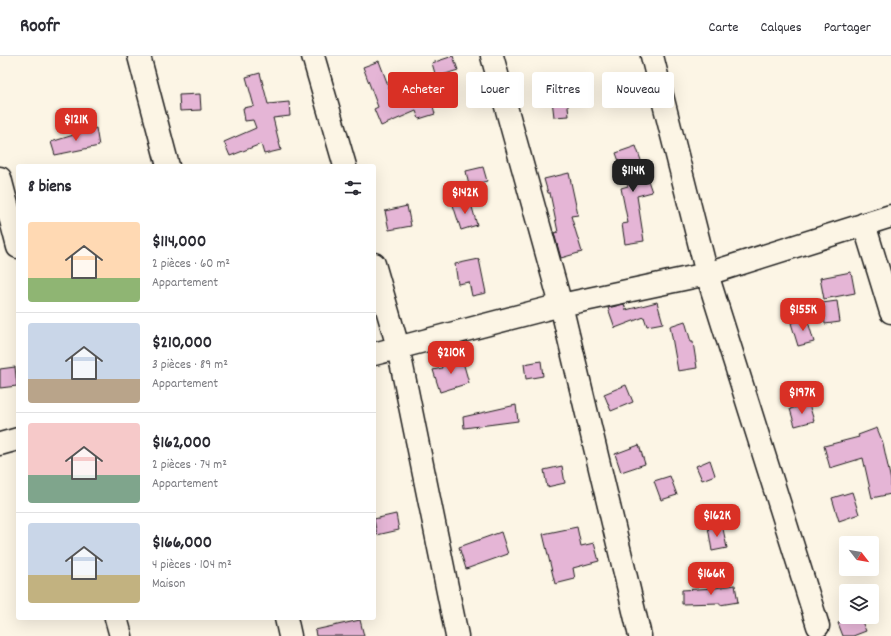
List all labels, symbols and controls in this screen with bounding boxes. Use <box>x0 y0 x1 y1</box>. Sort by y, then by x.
text: Roofr <box>20 14 60 41</box>
text: Carte <box>709 18 739 38</box>
text: Calques <box>761 18 802 38</box>
text: Partager <box>824 18 871 38</box>
chip: Acheter <box>388 72 458 108</box>
chip: Louer <box>466 72 524 108</box>
chip: Filtres <box>532 72 594 108</box>
chip: Nouveau <box>602 72 674 108</box>
pin: $121K <box>48 108 104 142</box>
text: $121K <box>64 111 88 130</box>
pin: $114K <box>605 159 661 193</box>
text: $114K <box>621 162 645 181</box>
text: 8 biens <box>28 176 72 200</box>
icon: filters <box>342 177 364 199</box>
pin: $142K <box>437 181 493 215</box>
text: $142K <box>452 184 478 203</box>
text: $114,000 <box>152 231 206 255</box>
icon: home <box>60 238 108 286</box>
text: 2 pièces · 60 m² <box>152 255 230 274</box>
text: Appartement <box>152 274 218 293</box>
pin: $155K <box>775 298 831 332</box>
text: $155K <box>789 301 817 320</box>
text: $210,000 <box>152 332 212 356</box>
icon: home <box>60 339 108 387</box>
pin: $210K <box>423 341 479 375</box>
text: $210K <box>437 344 465 363</box>
text: 3 pièces · 89 m² <box>152 356 228 375</box>
text: Appartement <box>152 375 218 394</box>
pin: $197K <box>774 381 830 415</box>
text: $197K <box>789 384 815 403</box>
text: $162,000 <box>152 432 211 456</box>
icon: home <box>60 439 108 487</box>
text: 2 pièces · 74 m² <box>152 456 227 475</box>
text: Appartement <box>152 475 218 494</box>
pin: $162K <box>689 504 745 538</box>
text: $162K <box>703 507 731 526</box>
text: $166,000 <box>152 532 212 556</box>
north arrow <box>839 536 879 576</box>
map controls <box>839 536 879 624</box>
icon: home <box>60 539 108 587</box>
text: 4 pièces · 104 m² <box>152 556 232 575</box>
pin: $166K <box>683 562 739 596</box>
text: $166K <box>697 565 725 584</box>
text: Maison <box>152 575 185 594</box>
button: layers <box>839 584 879 624</box>

